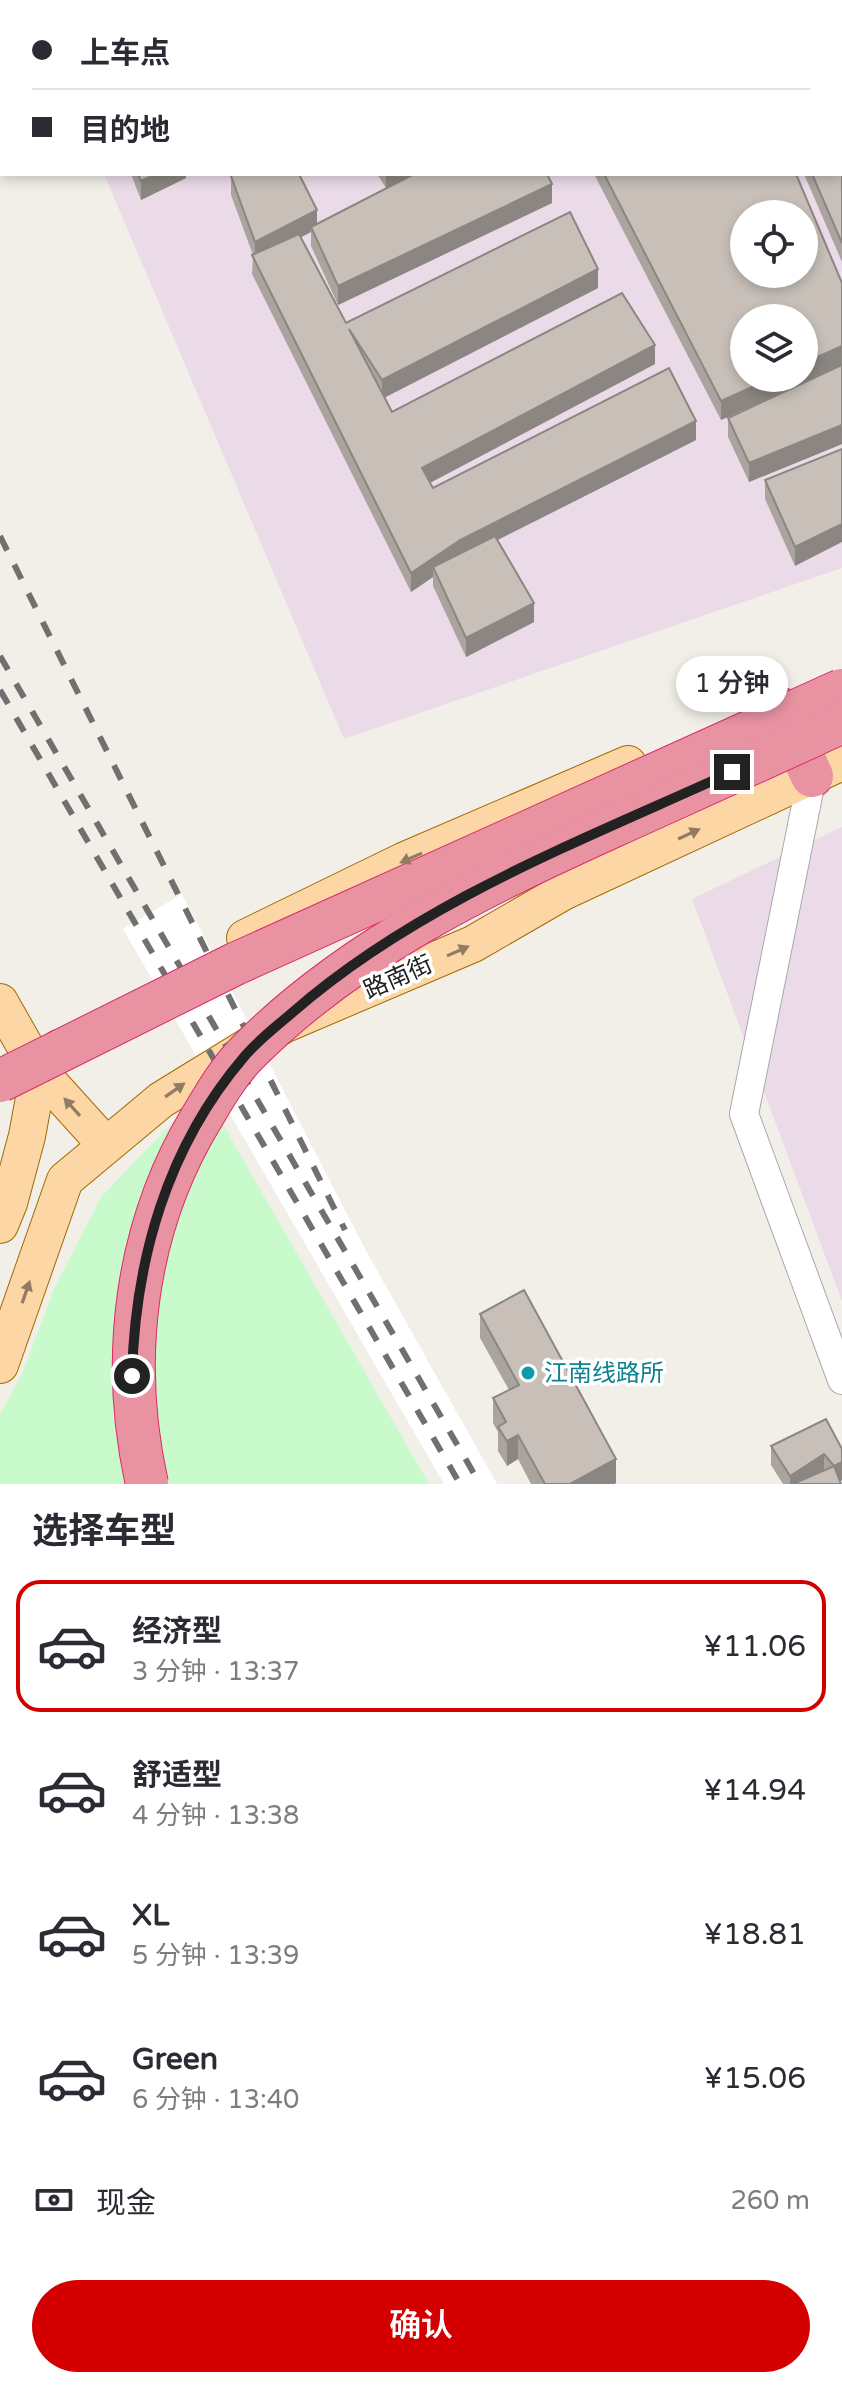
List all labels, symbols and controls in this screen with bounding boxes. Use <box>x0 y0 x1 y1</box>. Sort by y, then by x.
text: 上车点 <box>80 35 170 72</box>
text: 目的地 <box>80 112 170 149</box>
map controls <box>730 200 818 392</box>
button: locate <box>730 200 818 288</box>
button: layers <box>730 304 818 392</box>
callout: 1 分钟 <box>676 656 788 712</box>
text: 1 分钟 <box>694 668 770 699</box>
route end <box>714 754 750 790</box>
one-way arrow <box>678 827 701 840</box>
one-way arrow <box>399 851 423 865</box>
one-way arrow <box>446 944 469 958</box>
street label: 路南街 <box>359 950 437 1005</box>
one-way arrow <box>164 1083 185 1098</box>
one-way arrow <box>64 1098 82 1117</box>
one-way arrow <box>21 1279 33 1303</box>
route start <box>114 1358 150 1394</box>
place label: 江南线路所 <box>544 1359 664 1388</box>
marker: 江南线路所 <box>519 1364 537 1382</box>
text: 选择车型 <box>32 1510 176 1553</box>
icon: car <box>36 1610 108 1682</box>
text: 经济型 <box>132 1613 222 1650</box>
text: ¥11.06 <box>703 1628 806 1665</box>
text: 3 分钟 · 13:37 <box>132 1656 299 1687</box>
icon: car <box>36 1754 108 1826</box>
text: 舒适型 <box>132 1757 222 1794</box>
text: ¥14.94 <box>703 1772 806 1809</box>
text: 4 分钟 · 13:38 <box>132 1800 299 1831</box>
text: XL <box>132 1897 169 1934</box>
icon: car <box>36 1898 108 1970</box>
text: ¥18.81 <box>703 1916 806 1953</box>
text: 5 分钟 · 13:39 <box>132 1940 299 1971</box>
text: Green <box>132 2041 218 2078</box>
icon: car <box>36 2042 108 2114</box>
text: ¥15.06 <box>703 2060 806 2097</box>
text: 6 分钟 · 13:40 <box>132 2084 299 2115</box>
icon: cash <box>32 2178 76 2222</box>
text: 现金 <box>96 2185 156 2222</box>
text: 260 m <box>730 2185 810 2216</box>
button: 确认 <box>32 2280 810 2372</box>

